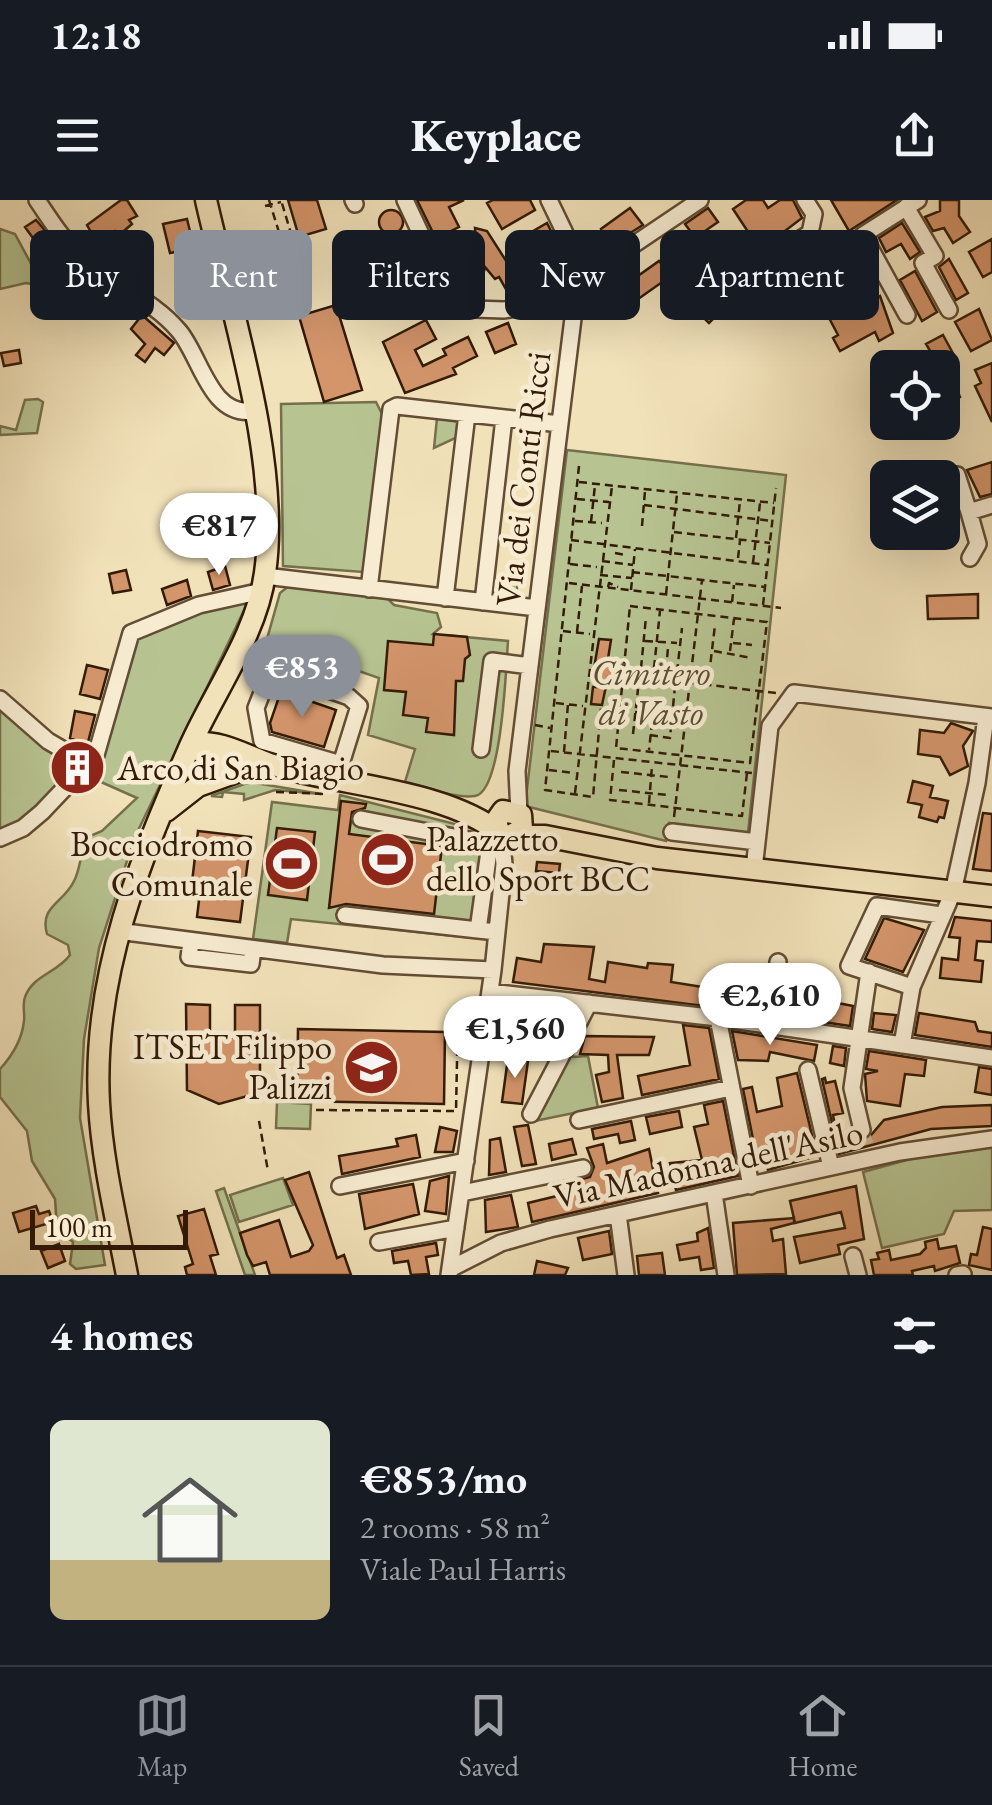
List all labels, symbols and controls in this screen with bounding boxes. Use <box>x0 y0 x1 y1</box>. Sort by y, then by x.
text: 12:18 <box>50 11 141 60</box>
text: Keyplace <box>411 106 581 164</box>
icon: menu <box>50 108 105 163</box>
icon: share <box>887 108 942 163</box>
chip: Buy <box>30 230 154 320</box>
chip: Rent <box>174 230 312 320</box>
chip: Filters <box>332 230 485 320</box>
chip: New <box>505 230 640 320</box>
chip: Apartment <box>660 230 879 320</box>
street label: Via dei Conti Ricci <box>485 349 560 609</box>
map controls <box>870 350 960 550</box>
button: locate <box>870 350 960 440</box>
button: layers <box>870 460 960 550</box>
pin: €817 <box>160 493 278 578</box>
text: €817 <box>182 504 256 546</box>
pin: €853 <box>243 635 361 720</box>
text: €853 <box>265 646 339 688</box>
park label: Cimitero di Vasto <box>592 650 710 735</box>
building icon: Arco di San Biagio <box>48 738 108 798</box>
place label: Arco di San Biagio <box>116 745 364 790</box>
place label: Palazzetto dello Sport BCC <box>426 816 650 901</box>
place label: Bocciodromo Comunale <box>70 821 253 906</box>
sports icon: Palazzetto dello Sport BCC <box>357 829 417 889</box>
sports icon: Bocciodromo Comunale <box>262 834 322 894</box>
pin: €2,610 <box>689 963 851 1048</box>
text: €2,610 <box>720 974 820 1016</box>
pin: €1,560 <box>434 996 596 1081</box>
text: €1,560 <box>465 1007 565 1049</box>
place label: ITSET Filippo Palizzi <box>133 1024 332 1109</box>
school or university icon: ITSET Filippo Palizzi <box>341 1037 401 1097</box>
street label: Via Madonna dell'Asilo <box>549 1109 867 1218</box>
scale bar <box>30 1205 188 1250</box>
text: 100 m <box>45 1209 113 1245</box>
text: 4 homes <box>50 1308 193 1363</box>
icon: filters <box>887 1308 942 1363</box>
text: €853/mo <box>360 1451 527 1506</box>
icon: home <box>130 1460 250 1580</box>
text: 2 rooms · 58 m² <box>360 1506 550 1548</box>
text: Viale Paul Harris <box>360 1548 566 1590</box>
tab: Map <box>135 1688 190 1784</box>
tab: Saved <box>459 1688 519 1784</box>
tab: Home <box>788 1688 857 1784</box>

